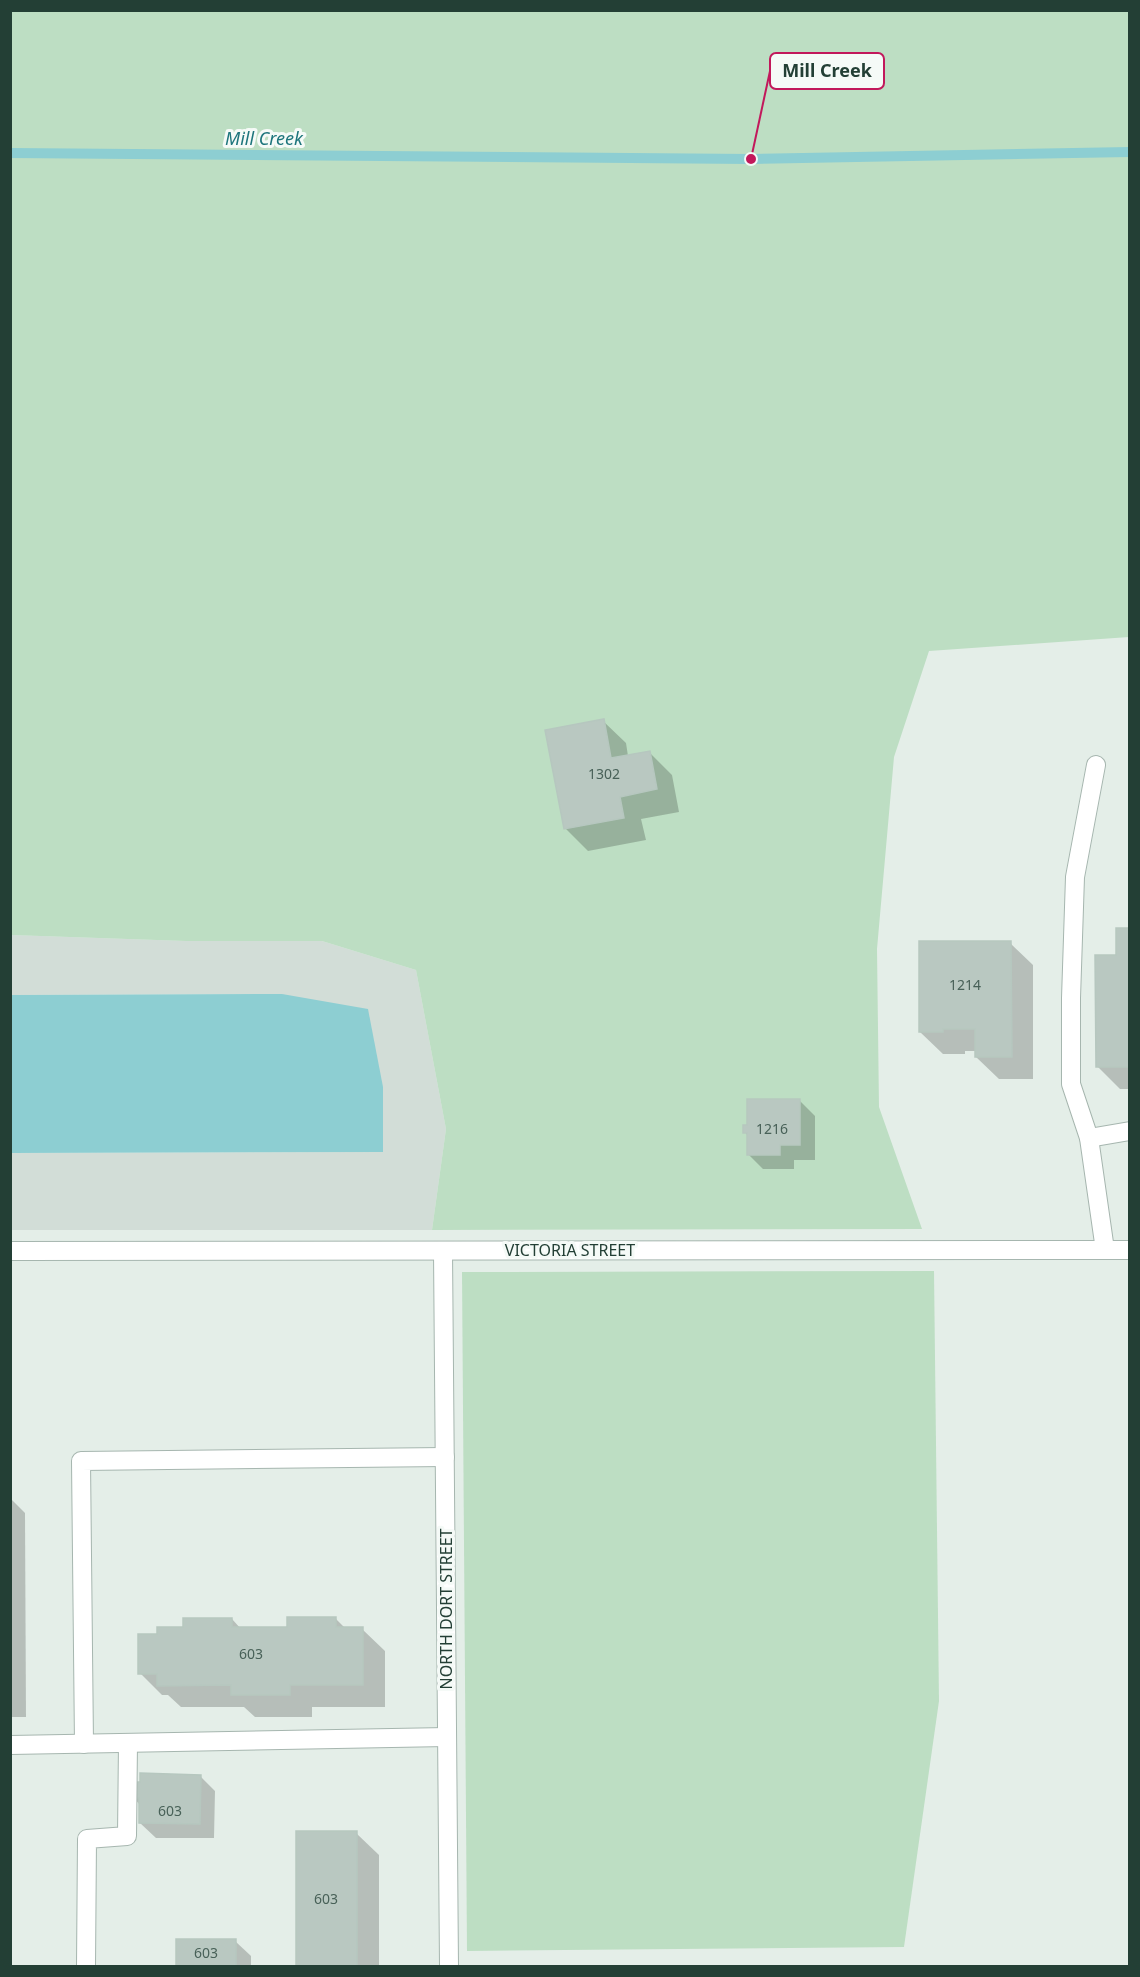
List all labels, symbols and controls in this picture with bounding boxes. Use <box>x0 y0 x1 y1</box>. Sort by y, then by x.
callout: Mill Creek <box>770 53 884 89</box>
text: Mill Creek <box>782 58 873 82</box>
water label: Mill Creek <box>225 126 304 150</box>
house number: 1302 <box>588 764 620 783</box>
house number: 1214 <box>949 975 981 994</box>
house number: 1216 <box>756 1119 788 1138</box>
street label: VICTORIA STREET <box>505 1239 635 1261</box>
street label: NORTH DORT STREET <box>435 1528 457 1690</box>
house number: 603 <box>239 1644 263 1663</box>
house number: 603 <box>158 1801 182 1820</box>
house number: 603 <box>314 1889 338 1908</box>
house number: 603 <box>194 1943 218 1962</box>

